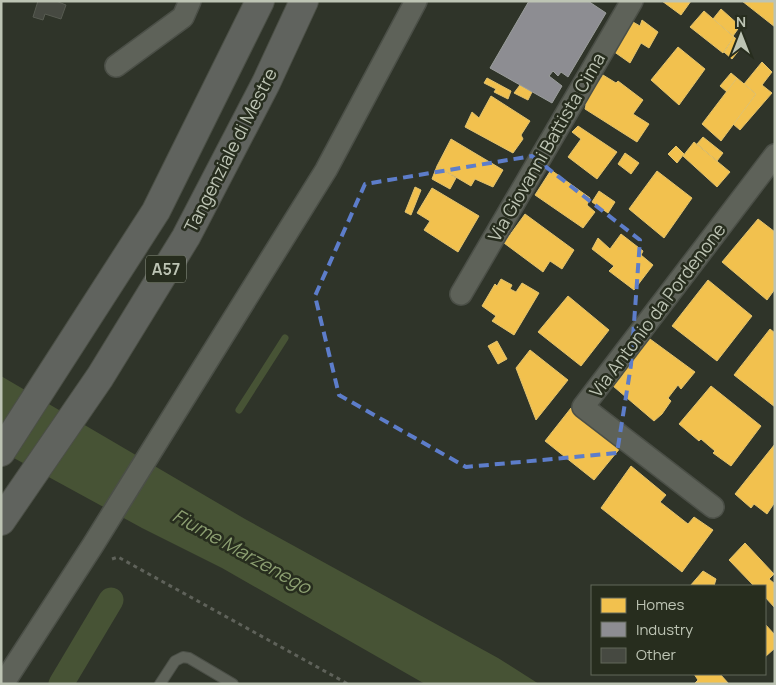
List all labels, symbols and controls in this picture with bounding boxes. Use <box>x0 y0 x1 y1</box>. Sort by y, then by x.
north arrow <box>716 10 766 60</box>
text: N <box>736 12 746 31</box>
street label: Via Giovanni Battista Cima <box>482 48 610 246</box>
street label: Tangenziale di Mestre <box>178 64 282 236</box>
street label: Via Antonio da Pordenone <box>583 218 731 402</box>
road number: A57 <box>146 255 186 282</box>
water label: Fiume Marzenego <box>168 502 317 601</box>
legend <box>591 585 766 675</box>
text: Homes <box>636 594 685 615</box>
text: Industry <box>636 619 693 640</box>
text: Other <box>636 644 677 665</box>

